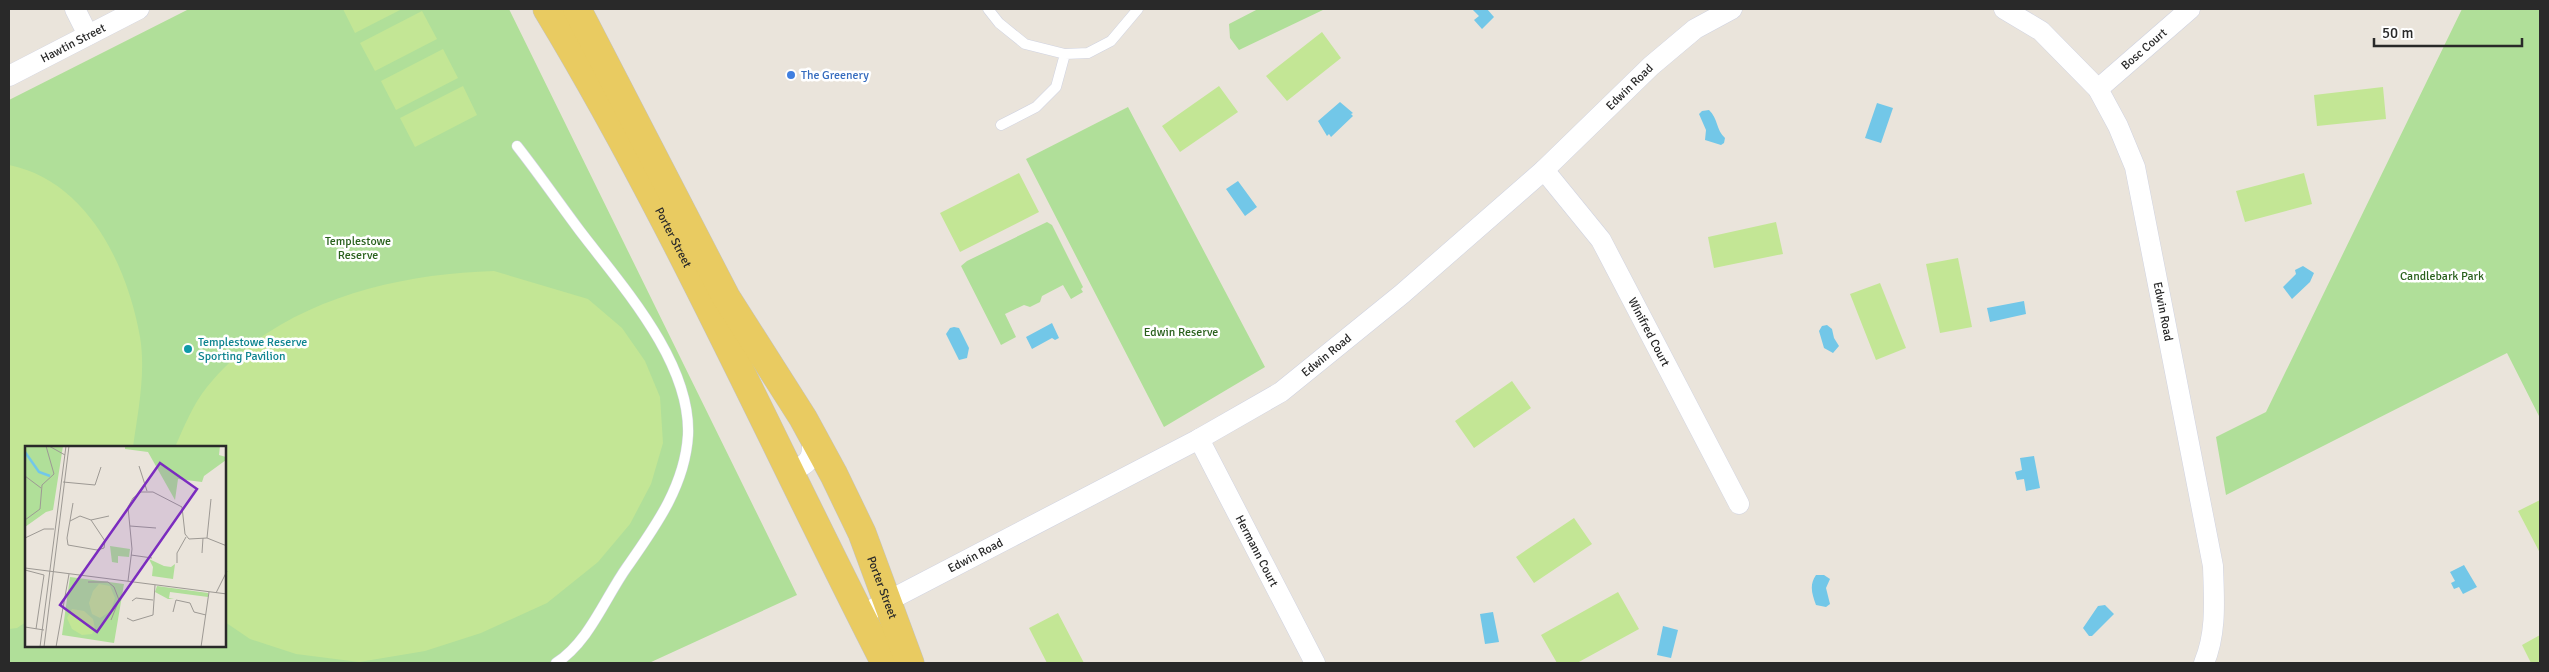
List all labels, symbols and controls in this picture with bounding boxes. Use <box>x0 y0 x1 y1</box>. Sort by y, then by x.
scale bar <box>2374 15 2522 47</box>
street label: Hawtin Street <box>38 20 108 66</box>
text: 50 m <box>2382 24 2413 42</box>
street label: Bosc Court <box>2118 25 2170 73</box>
street label: Edwin Road <box>1603 61 1656 113</box>
place label: The Greenery <box>801 68 869 83</box>
marker: The Greenery <box>785 69 797 81</box>
street label: Porter Street <box>652 205 695 270</box>
park label: Templestowe Reserve <box>325 234 391 263</box>
park label: Candlebark Park <box>2400 269 2484 284</box>
street label: Edwin Road <box>2150 281 2176 342</box>
street label: Winifred Court <box>1625 295 1673 369</box>
park label: Edwin Reserve <box>1144 325 1218 340</box>
street label: Edwin Road <box>1298 331 1354 380</box>
place label: Templestowe Reserve Sporting Pavilion <box>198 335 307 364</box>
marker: Templestowe Reserve Sporting Pavilion <box>182 343 194 355</box>
inset map <box>25 446 226 647</box>
street label: Hermann Court <box>1232 512 1282 589</box>
street label: Edwin Road <box>945 535 1006 576</box>
street label: Porter Street <box>864 554 901 621</box>

